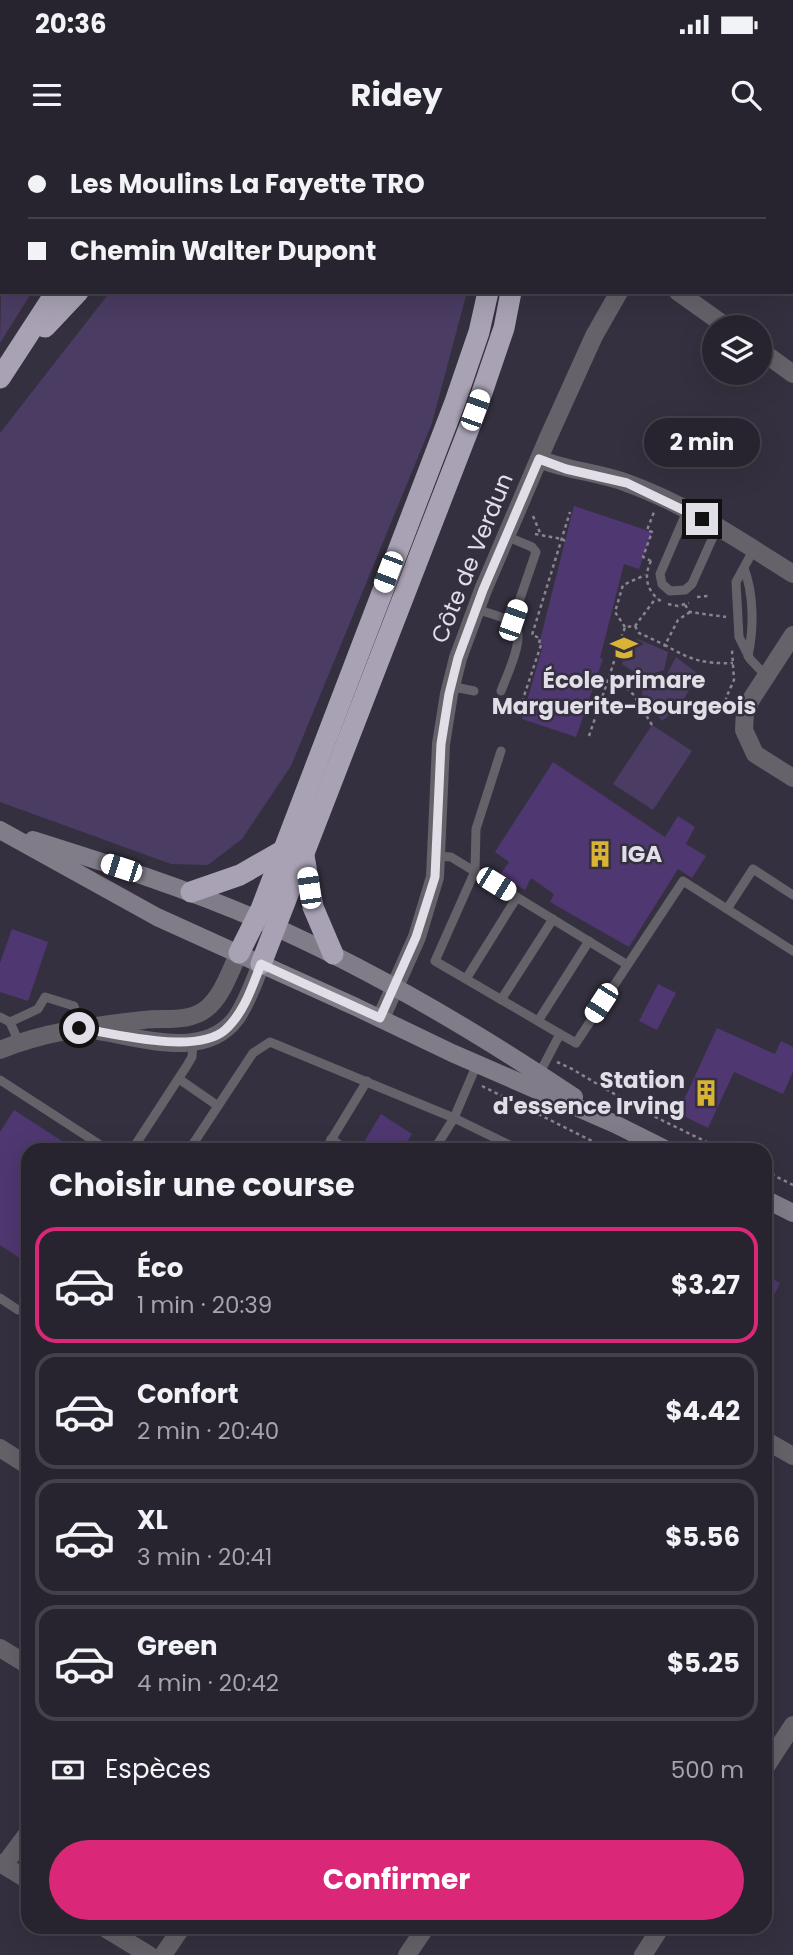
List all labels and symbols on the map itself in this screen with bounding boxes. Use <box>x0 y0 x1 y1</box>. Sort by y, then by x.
car <box>458 387 493 433</box>
callout: 2 min <box>644 418 760 466</box>
street label: Côte de Verdun <box>423 468 521 648</box>
route end <box>686 503 718 535</box>
car <box>371 549 406 595</box>
car <box>497 597 530 643</box>
school or university icon: École primare Marguerite-Bourgeois <box>609 633 639 663</box>
place label: École primare Marguerite-Bourgeois <box>492 664 756 722</box>
place label: IGA <box>621 838 662 870</box>
building icon: IGA <box>585 839 615 869</box>
car <box>98 852 145 884</box>
car <box>473 864 520 904</box>
car <box>296 866 323 910</box>
car <box>581 980 622 1026</box>
route start <box>63 1012 95 1044</box>
place label: Station d'essence Irving <box>493 1064 685 1122</box>
building icon: Station d'essence Irving <box>691 1078 721 1108</box>

